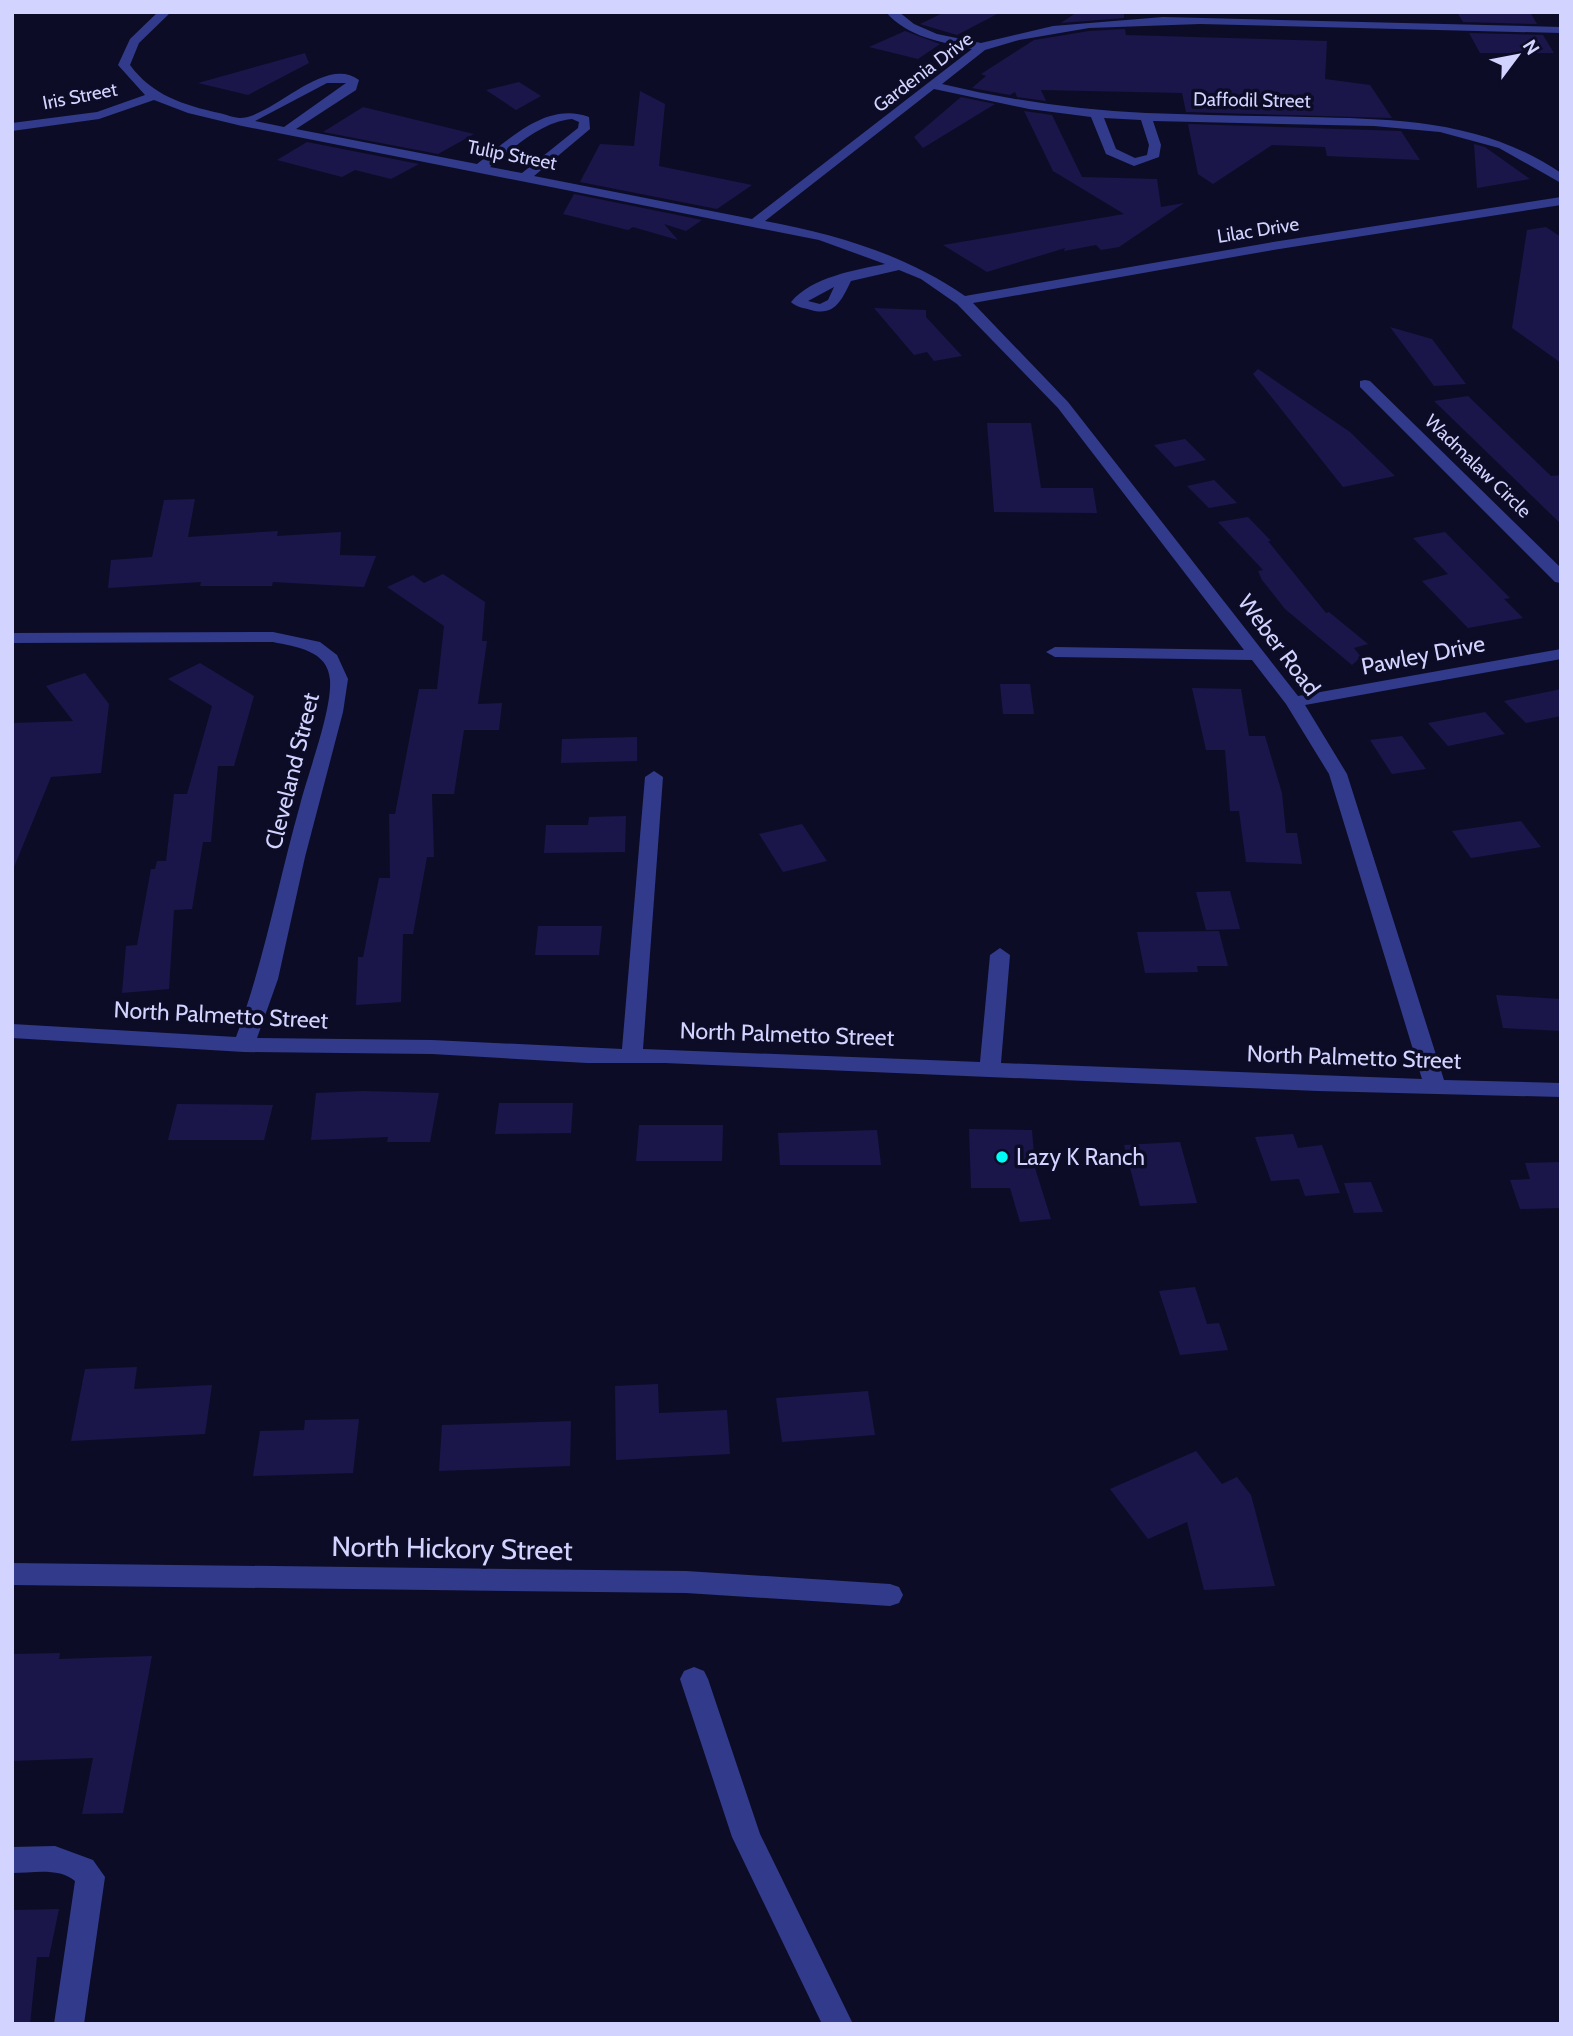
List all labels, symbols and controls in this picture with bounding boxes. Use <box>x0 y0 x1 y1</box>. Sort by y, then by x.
north arrow <box>1482 21 1552 91</box>
street label: Gardenia Drive <box>869 27 977 117</box>
text: N <box>1518 35 1544 59</box>
street label: Iris Street <box>41 77 120 115</box>
street label: Daffodil Street <box>1193 87 1312 113</box>
street label: Tulip Street <box>465 135 559 175</box>
street label: Lilac Drive <box>1215 212 1301 248</box>
street label: Wadmalaw Circle <box>1420 409 1536 523</box>
street label: Weber Road <box>1232 589 1326 701</box>
street label: Pawley Drive <box>1359 629 1488 681</box>
street label: Cleveland Street <box>259 690 325 852</box>
street label: North Palmetto Street <box>113 995 329 1035</box>
street label: North Palmetto Street <box>679 1016 895 1052</box>
street label: North Palmetto Street <box>1246 1039 1462 1075</box>
place label: Lazy K Ranch <box>1016 1143 1145 1171</box>
marker: Lazy K Ranch <box>994 1149 1010 1165</box>
street label: North Hickory Street <box>331 1529 573 1567</box>

